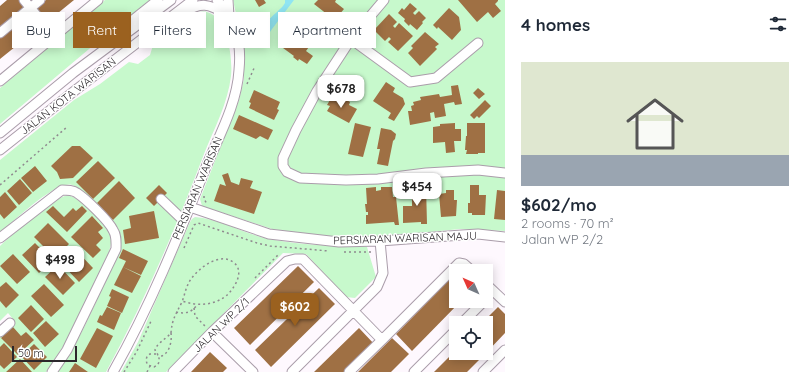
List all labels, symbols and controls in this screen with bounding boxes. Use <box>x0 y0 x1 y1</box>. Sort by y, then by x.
chip: Buy <box>12 12 65 48</box>
chip: Rent <box>73 12 131 48</box>
chip: Filters <box>139 12 206 48</box>
chip: New <box>214 12 270 48</box>
chip: Apartment <box>278 12 376 48</box>
icon: filters <box>767 13 789 35</box>
text: 4 homes <box>521 14 590 35</box>
street label: JALAN KOTA WARISAN <box>17 54 119 138</box>
pin: $678 <box>317 75 365 109</box>
text: $678 <box>326 80 356 96</box>
icon: home <box>619 88 691 160</box>
street label: PERSIARAN WARISAN <box>169 134 225 242</box>
pin: $454 <box>393 173 441 207</box>
text: $454 <box>402 178 432 194</box>
text: $602/mo <box>521 194 597 215</box>
text: 2 rooms · 70 m² <box>521 215 614 231</box>
street label: PERSIARAN WARISAN MAJU <box>333 228 477 248</box>
text: Jalan WP 2/2 <box>521 231 603 247</box>
pin: $498 <box>36 246 84 280</box>
text: $498 <box>45 251 75 267</box>
north arrow <box>449 264 493 308</box>
map controls <box>449 264 493 360</box>
pin: $602 <box>271 293 319 327</box>
street label: JALAN WP 2/1 <box>190 294 252 356</box>
text: $602 <box>280 298 310 314</box>
button: locate <box>449 316 493 360</box>
scale bar <box>12 344 77 363</box>
text: 50 m <box>18 346 44 360</box>

